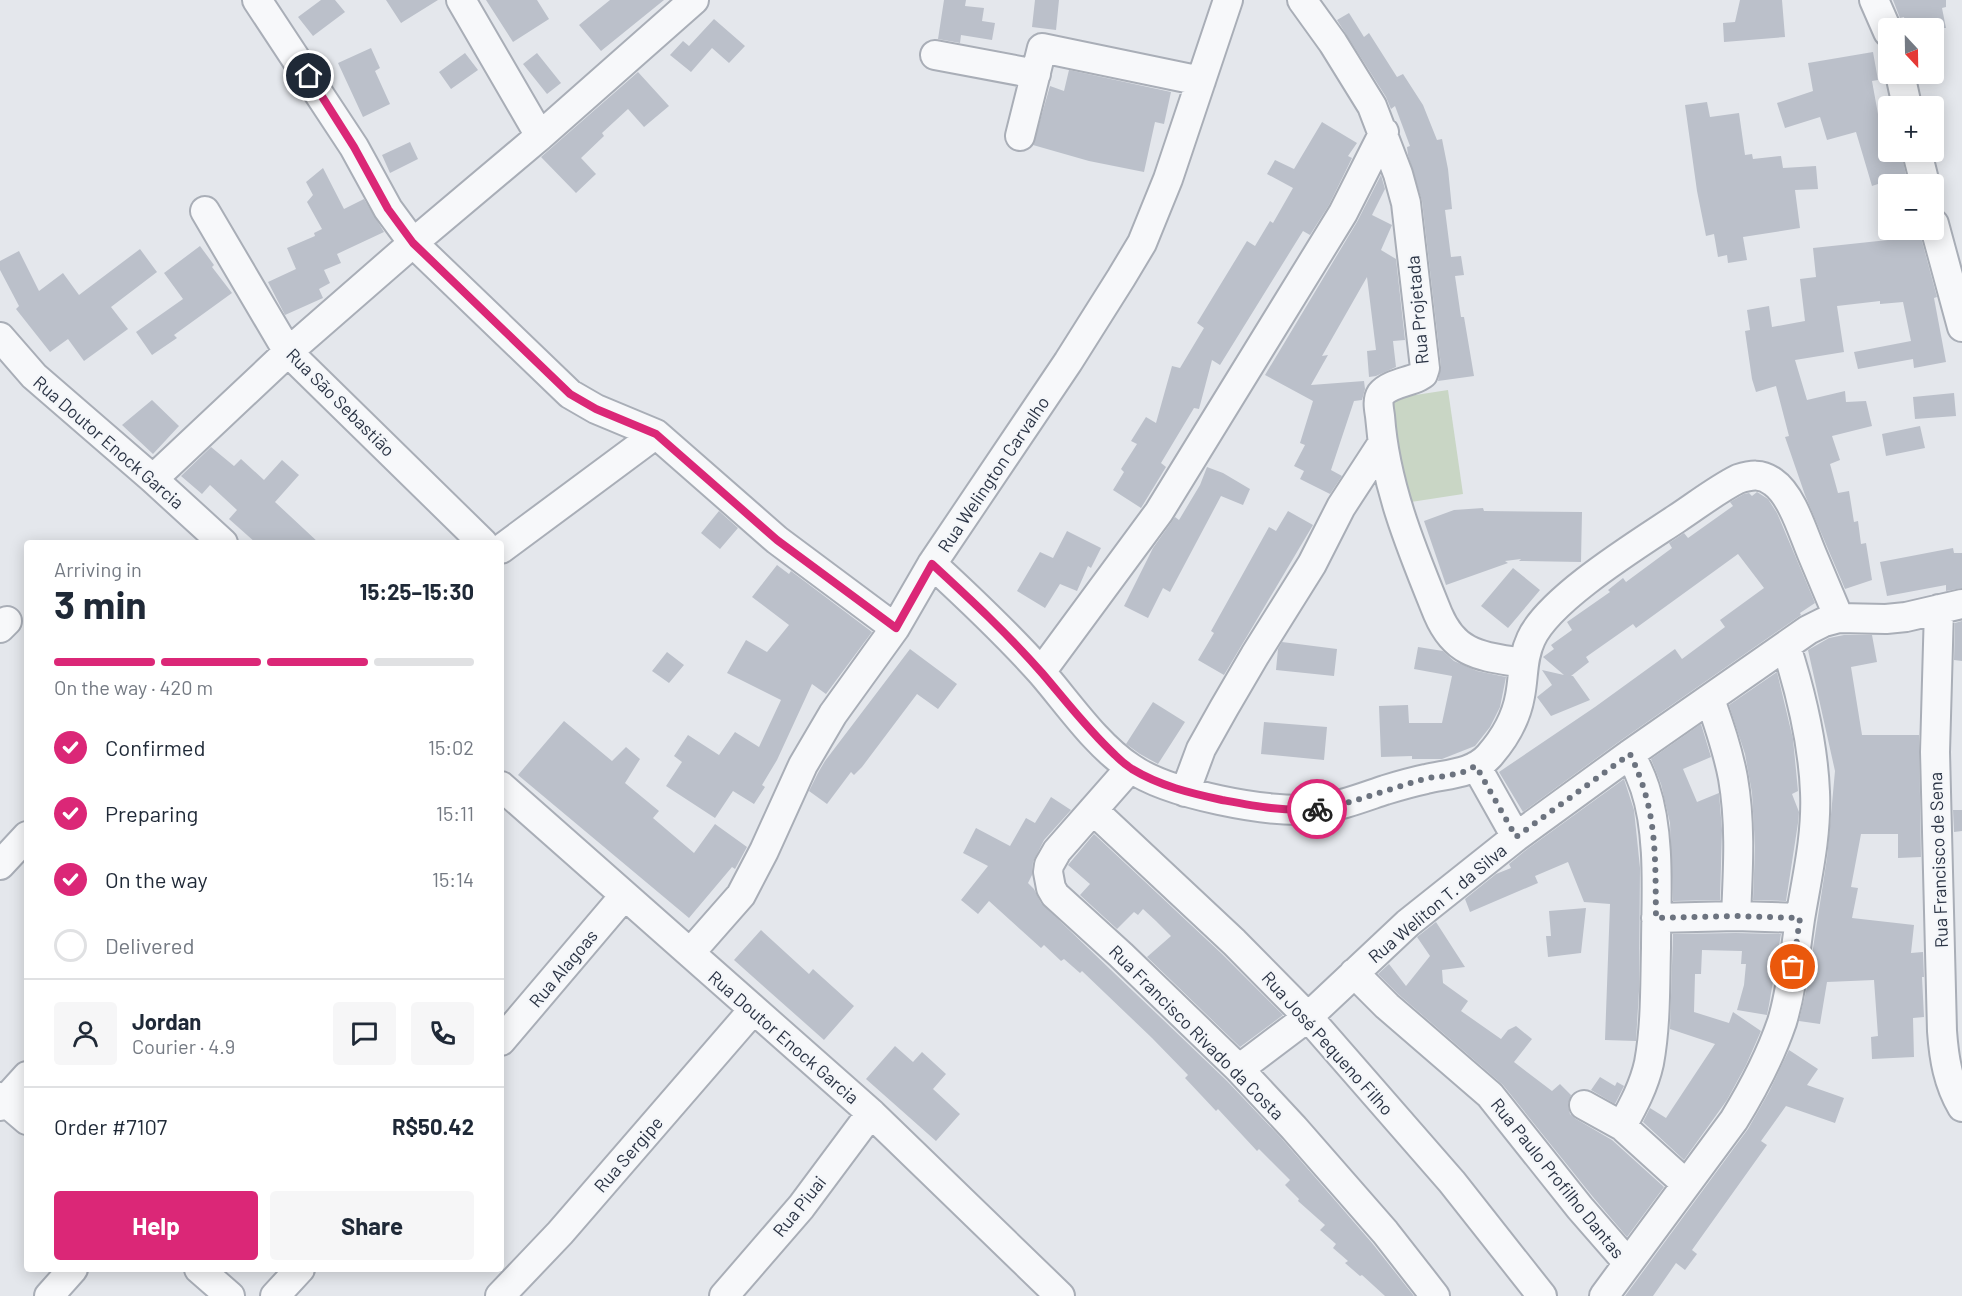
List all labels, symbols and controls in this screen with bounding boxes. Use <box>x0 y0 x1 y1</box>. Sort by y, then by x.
north arrow <box>1878 18 1944 84</box>
map controls <box>1878 18 1944 240</box>
pin <box>283 50 334 101</box>
icon: home <box>292 59 325 92</box>
button: + <box>1878 96 1944 162</box>
button: − <box>1878 174 1944 240</box>
street label: Rua Projetada <box>1401 255 1433 365</box>
street label: Rua São Sebastião <box>282 343 400 461</box>
street label: Rua Doutor Enock Garcia <box>29 371 189 513</box>
street label: Rua Welington Carvalho <box>933 392 1053 556</box>
text: Arriving in <box>54 557 142 581</box>
text: 15:25–15:30 <box>360 578 474 604</box>
text: 3 min <box>54 580 147 627</box>
text: On the way · 420 m <box>54 675 213 699</box>
icon: check <box>54 731 87 764</box>
text: Confirmed <box>105 734 205 760</box>
text: 15:02 <box>428 735 474 759</box>
street label: Rua Francisco de Sena <box>1924 772 1952 948</box>
courier <box>1287 779 1347 839</box>
icon: bike <box>1301 793 1334 826</box>
icon: check <box>54 797 87 830</box>
text: Preparing <box>105 800 198 826</box>
text: 15:11 <box>436 801 474 825</box>
street label: Rua Weliton T. da Silva <box>1363 839 1511 967</box>
icon: check <box>54 863 87 896</box>
text: On the way <box>105 866 208 892</box>
text: 15:14 <box>432 867 474 891</box>
street label: Rua Alagoas <box>524 925 602 1011</box>
text: Delivered <box>105 932 194 958</box>
street label: Rua Francisco Rivado da Costa <box>1105 940 1289 1124</box>
pin <box>1767 941 1818 992</box>
icon: bag <box>1776 950 1809 983</box>
street label: Rua Doutor Enock Garcia <box>704 966 864 1108</box>
street label: Rua José Pequeno Filho <box>1258 967 1398 1119</box>
button: person <box>54 1002 117 1065</box>
button: chat <box>333 1002 396 1065</box>
button: phone <box>411 1002 474 1065</box>
text: Jordan <box>132 1008 201 1034</box>
text: Courier · 4.9 <box>132 1034 235 1058</box>
street label: Rua Paulo Profilho Dantas <box>1487 1093 1629 1263</box>
street label: Rua Sergipe <box>589 1111 667 1197</box>
text: Order #7107 <box>54 1113 167 1139</box>
text: R$50.42 <box>392 1113 474 1139</box>
street label: Rua Piuai <box>768 1171 830 1241</box>
button: Help <box>54 1191 258 1260</box>
button: Share <box>270 1191 474 1260</box>

